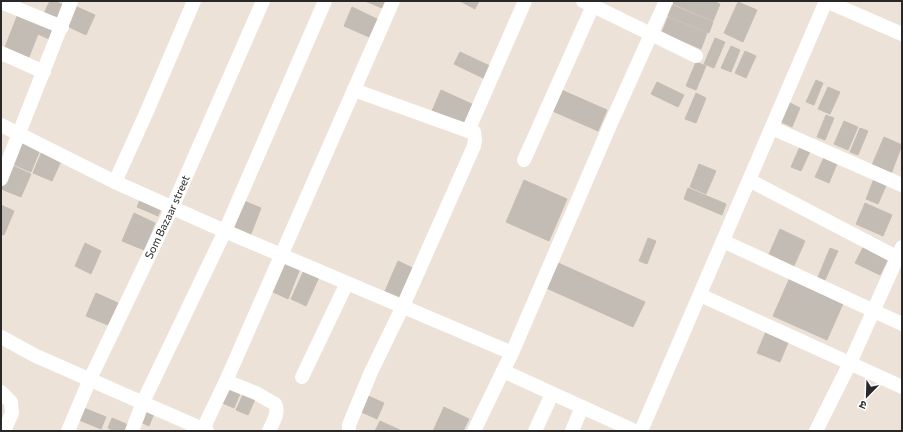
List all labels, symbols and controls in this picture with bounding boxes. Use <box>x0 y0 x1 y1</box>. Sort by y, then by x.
street label: Som Bazaar street <box>142 172 192 261</box>
north arrow <box>847 376 887 416</box>
text: उ <box>857 398 868 413</box>

